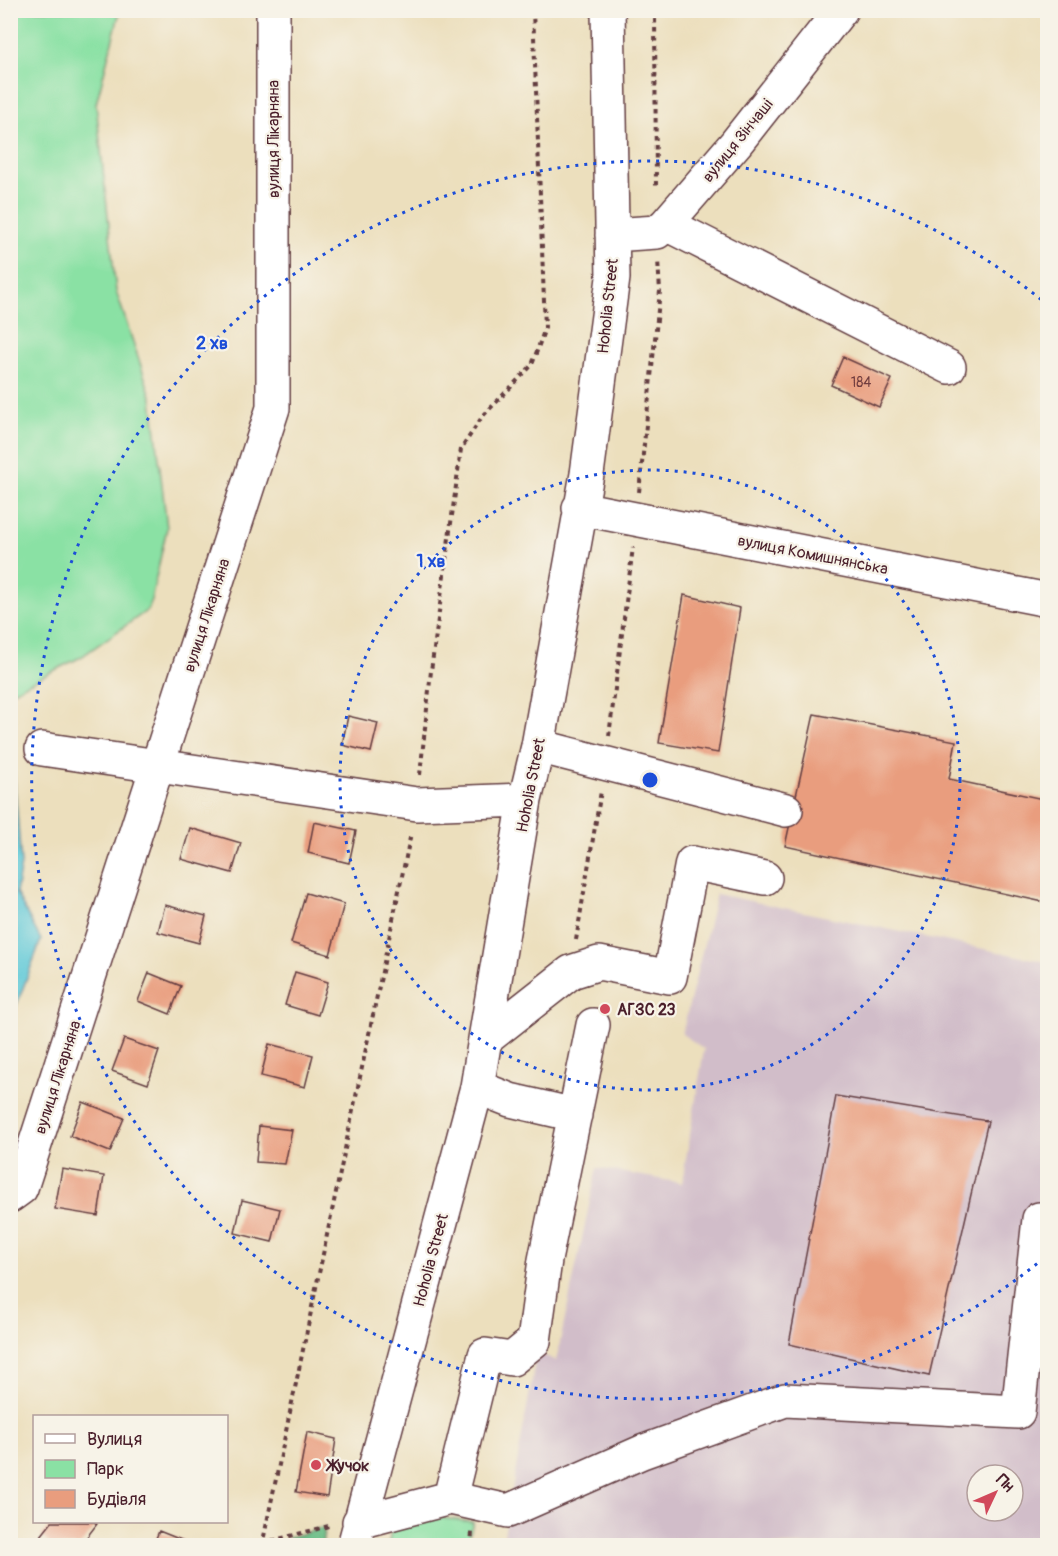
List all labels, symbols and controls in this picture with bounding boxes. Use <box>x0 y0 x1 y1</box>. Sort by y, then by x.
street label: вулиця Лікарняна <box>264 80 284 198</box>
street label: вулиця Зінчаші <box>698 95 778 186</box>
street label: Hoholia Street <box>593 257 623 355</box>
text: 2 хв <box>196 332 228 355</box>
house number: 184 <box>851 374 871 391</box>
street label: вулиця Комишнянська <box>736 531 890 579</box>
text: 1 хв <box>417 550 446 573</box>
street label: вулиця Лікарняна <box>179 556 235 674</box>
street label: Hoholia Street <box>512 736 550 834</box>
centre of rings <box>640 770 660 790</box>
place label: АГЗС 23 <box>617 1000 675 1020</box>
marker: АГЗС 23 <box>598 1002 612 1016</box>
street label: вулиця Лікарняна <box>30 1018 86 1136</box>
street label: Hoholia Street <box>409 1211 453 1309</box>
legend <box>33 1415 228 1523</box>
text: Вулиця <box>87 1428 142 1451</box>
place label: Жучок <box>325 1456 369 1476</box>
text: Парк <box>87 1458 124 1481</box>
marker: Жучок <box>309 1458 323 1472</box>
north arrow <box>965 1463 1025 1523</box>
text: Пн <box>992 1470 1018 1497</box>
text: Будівля <box>87 1488 146 1511</box>

